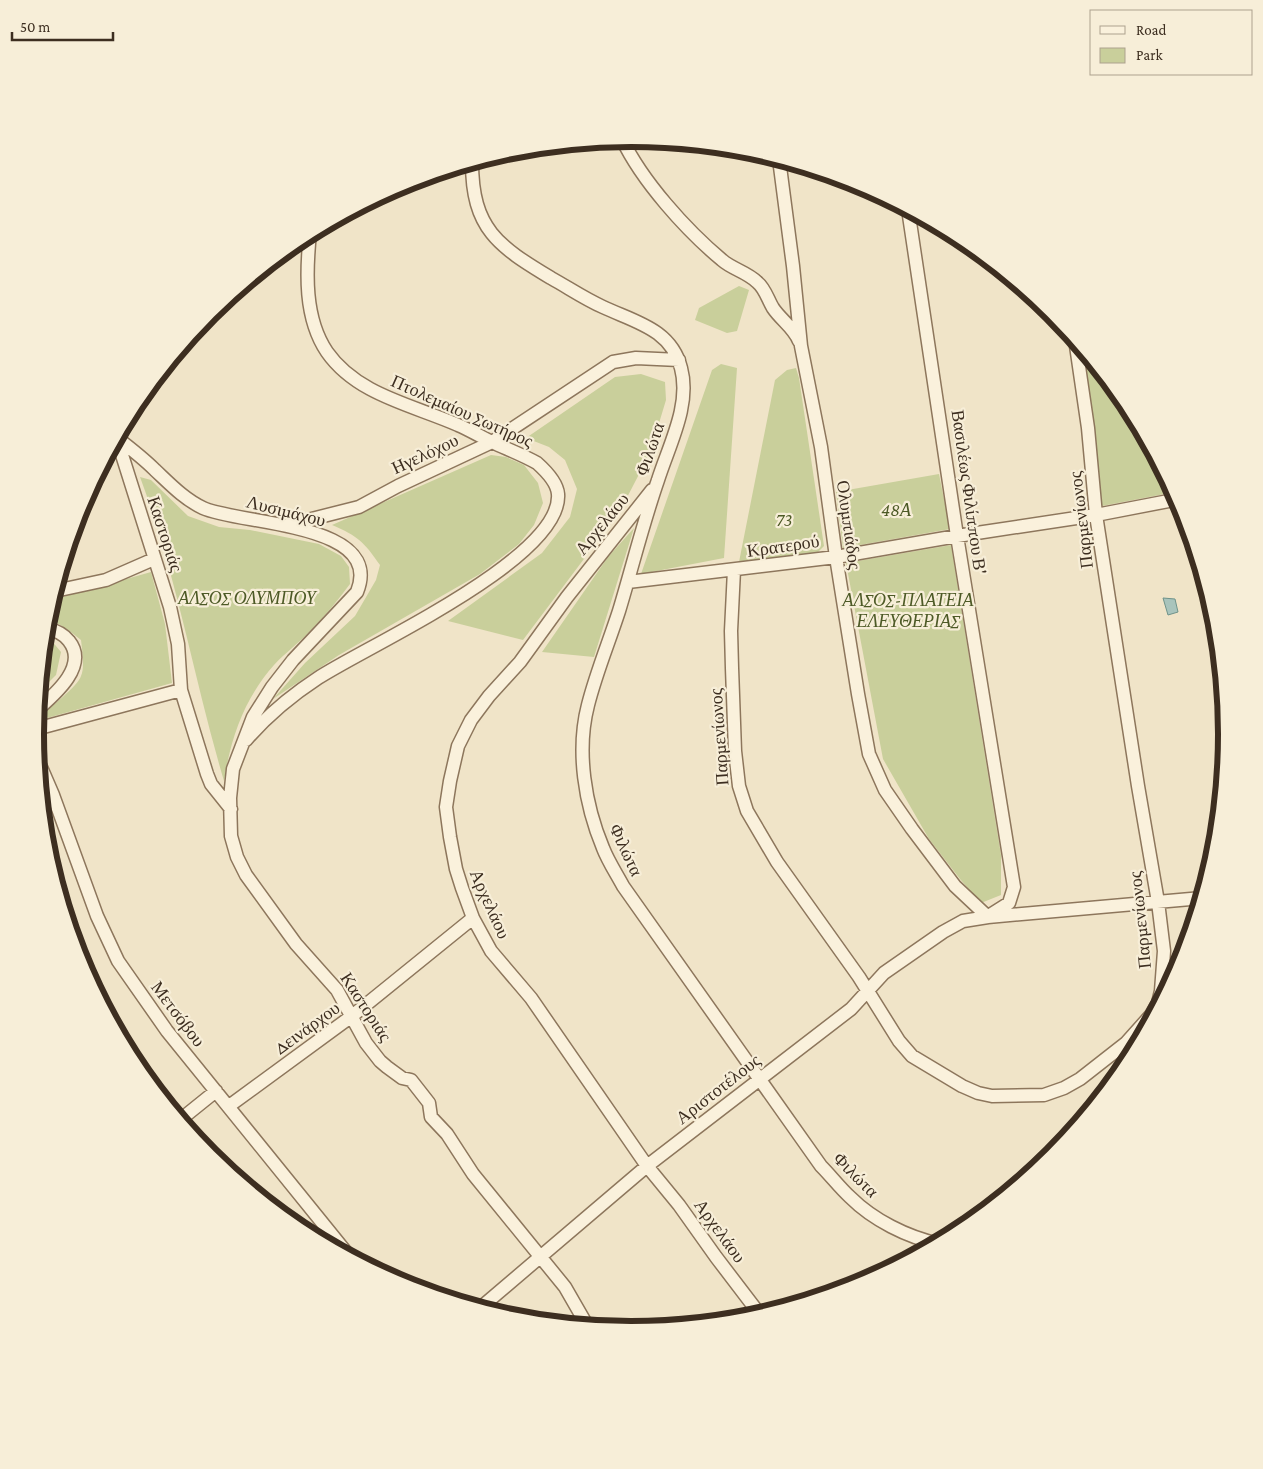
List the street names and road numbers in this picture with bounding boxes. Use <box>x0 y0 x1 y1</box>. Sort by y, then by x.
street label: Πτολεμαίου Σωτήρος <box>388 371 536 451</box>
street label: Βασιλέως Φιλίππου Β' <box>948 408 990 576</box>
street label: Φιλώτα <box>632 419 669 478</box>
street label: Ηγελόχου <box>388 430 462 478</box>
street label: Παρμενίωνος <box>1065 470 1097 570</box>
street label: Ολυμπιάδος <box>833 479 865 571</box>
street label: Αρχελάου <box>571 489 633 559</box>
street label: Λυσιμάχου <box>244 491 328 531</box>
street label: Καστοριάς <box>143 494 187 574</box>
street label: Κρατερού <box>745 531 821 561</box>
street label: Παρμενίωνος <box>706 688 732 786</box>
street label: Φιλώτα <box>605 821 647 880</box>
street label: Αρχελάου <box>466 866 514 942</box>
street label: Παρμενίωνος <box>1125 870 1155 970</box>
street label: Καστοριάς <box>336 969 396 1045</box>
street label: Μετσόβου <box>147 977 209 1051</box>
street label: Δεινάρχου <box>270 998 344 1058</box>
street label: Αριστοτέλους <box>672 1050 764 1128</box>
street label: Φιλώτα <box>829 1148 883 1202</box>
street label: Αρχελάου <box>690 1195 750 1267</box>

